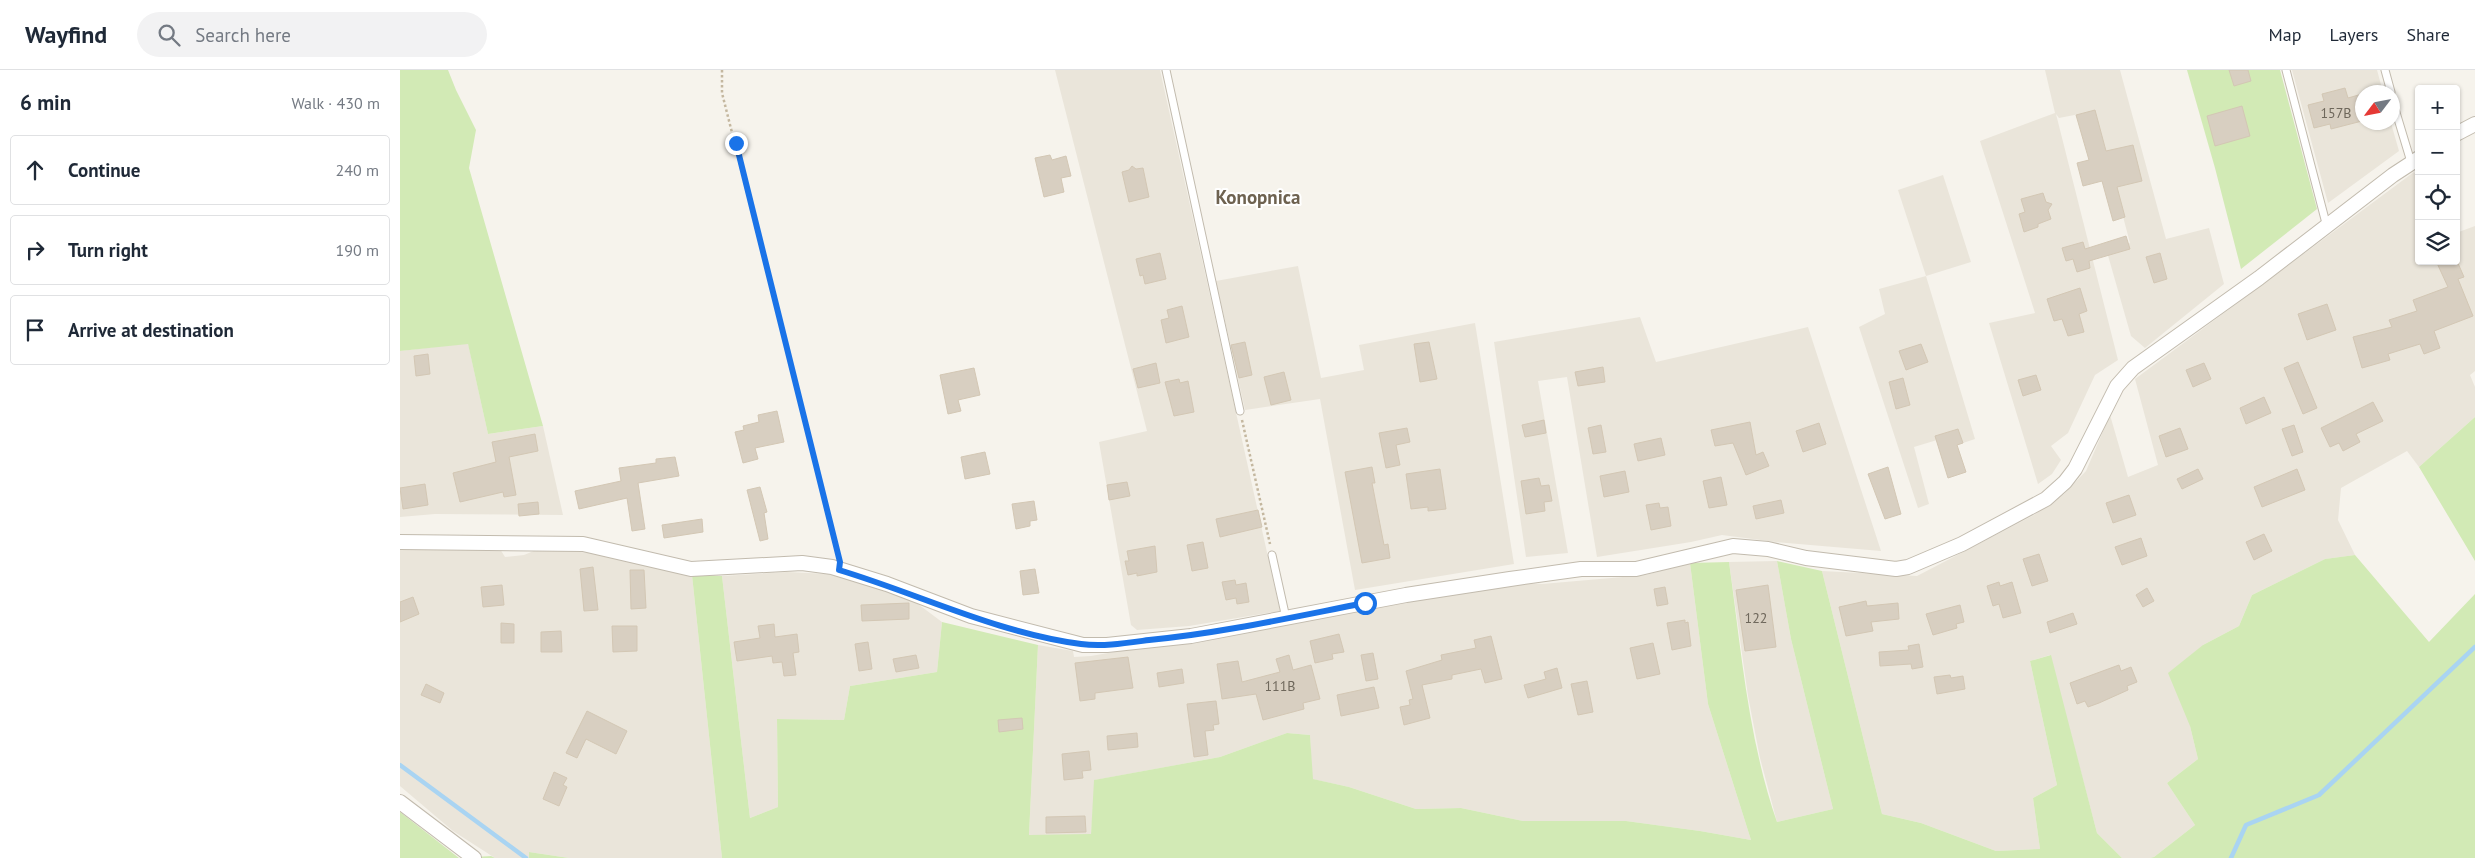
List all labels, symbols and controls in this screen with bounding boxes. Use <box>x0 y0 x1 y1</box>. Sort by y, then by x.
search box <box>137 12 487 57</box>
text: Wayfind <box>25 19 107 50</box>
icon: search <box>155 21 183 49</box>
text: Search here <box>195 23 291 47</box>
text: Map <box>2269 23 2301 46</box>
text: Layers <box>2329 23 2378 46</box>
text: Share <box>2406 23 2450 46</box>
north arrow <box>2355 85 2400 130</box>
map controls <box>2415 85 2460 265</box>
button: + <box>2415 85 2460 130</box>
text: 6 min <box>20 89 71 116</box>
text: Walk · 430 m <box>291 93 380 113</box>
house number: 157B <box>2320 104 2352 122</box>
button: − <box>2415 130 2460 175</box>
route end <box>725 132 748 155</box>
icon: ahead <box>21 156 49 184</box>
text: Continue <box>68 158 140 182</box>
text: 240 m <box>336 160 379 180</box>
button: locate <box>2415 175 2460 220</box>
district label: Konopnica <box>1215 185 1301 209</box>
button: layers <box>2415 220 2460 265</box>
icon: right <box>21 236 49 264</box>
text: Turn right <box>68 238 148 262</box>
text: 190 m <box>336 240 379 260</box>
icon: arrive <box>21 316 49 344</box>
text: Arrive at destination <box>68 318 234 342</box>
route start <box>1354 592 1377 615</box>
house number: 122 <box>1745 609 1767 627</box>
house number: 111B <box>1264 677 1296 695</box>

